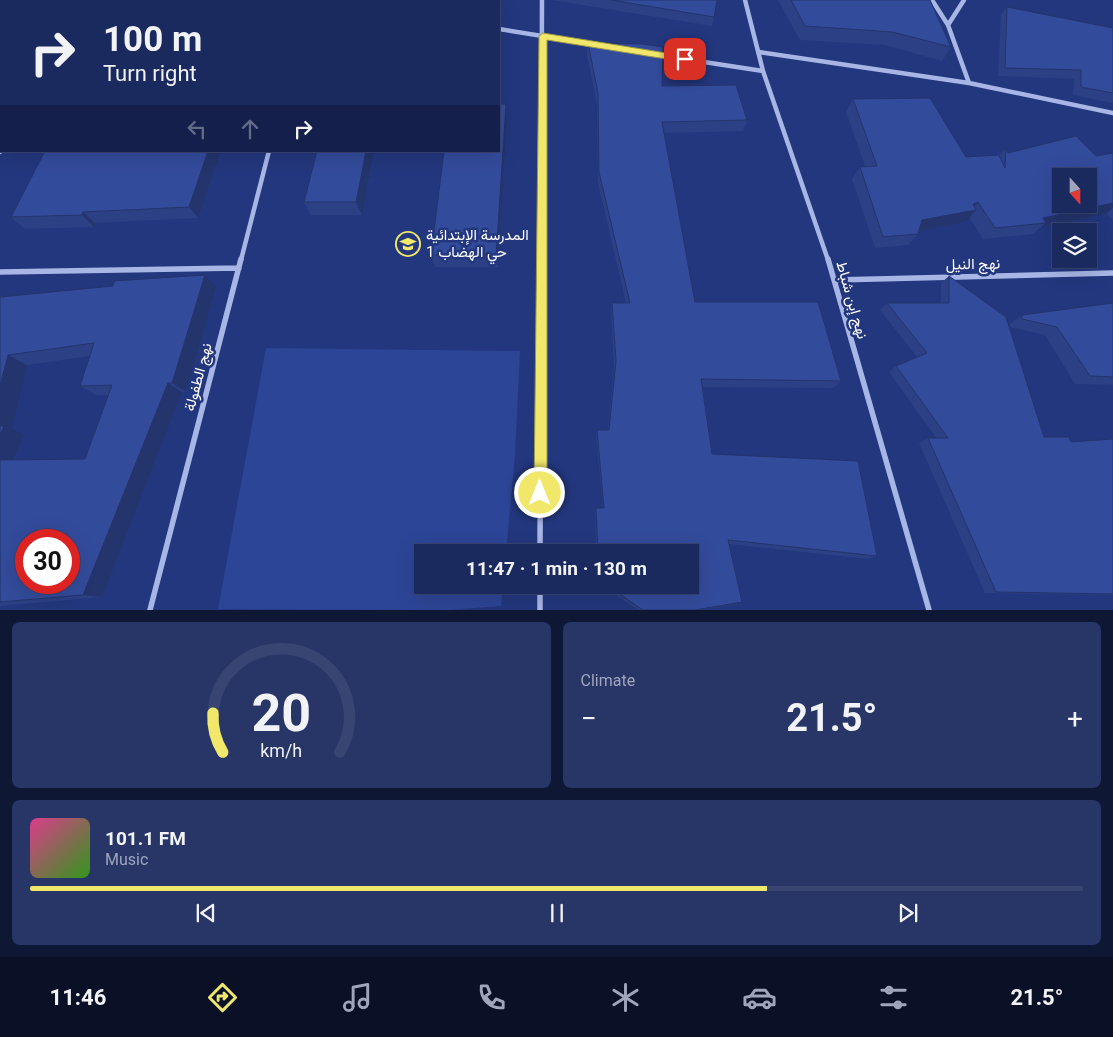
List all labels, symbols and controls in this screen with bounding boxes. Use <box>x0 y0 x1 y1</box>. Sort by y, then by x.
text: 100 m <box>103 19 202 60</box>
icon: right <box>20 20 85 85</box>
pin <box>664 38 706 80</box>
icon: arrive <box>671 45 699 73</box>
text: Turn right <box>103 61 197 86</box>
icon: left <box>183 115 211 143</box>
icon: ahead <box>236 115 264 143</box>
icon: right <box>289 115 317 143</box>
north arrow <box>1052 168 1098 212</box>
map controls <box>1052 168 1097 268</box>
button: layers <box>1052 223 1097 268</box>
place label: المدرسة الإبتدائية حي الهضاب 1 <box>426 226 529 265</box>
school or university icon: المدرسة الإبتدائية حي الهضاب 1 <box>395 231 421 257</box>
street label: نهج النيل <box>946 255 1001 275</box>
street label: نهج إبن شباط <box>830 259 872 342</box>
street label: نهج الطفولة <box>180 341 218 414</box>
position arrow <box>513 466 565 518</box>
speed limit sign: 30 <box>15 529 80 594</box>
text: 11:47 · 1 min · 130 m <box>466 557 647 580</box>
text: Climate <box>581 671 635 690</box>
text: 20 <box>251 683 311 744</box>
text: 21.5° <box>786 696 877 740</box>
text: − <box>581 702 597 735</box>
text: + <box>1067 702 1083 735</box>
text: km/h <box>260 740 302 761</box>
text: 101.1 FM <box>105 827 186 850</box>
text: Music <box>105 850 148 869</box>
icon: previous <box>192 899 220 927</box>
icon: pause <box>543 899 571 927</box>
icon: next <box>894 899 922 927</box>
icon: directions <box>205 980 240 1015</box>
icon: music <box>340 980 375 1015</box>
icon: phone <box>474 980 509 1015</box>
icon: climate <box>608 980 643 1015</box>
icon: car <box>742 980 777 1015</box>
icon: filters <box>876 980 911 1015</box>
text: 11:46 <box>50 985 106 1010</box>
text: 21.5° <box>1010 985 1063 1010</box>

